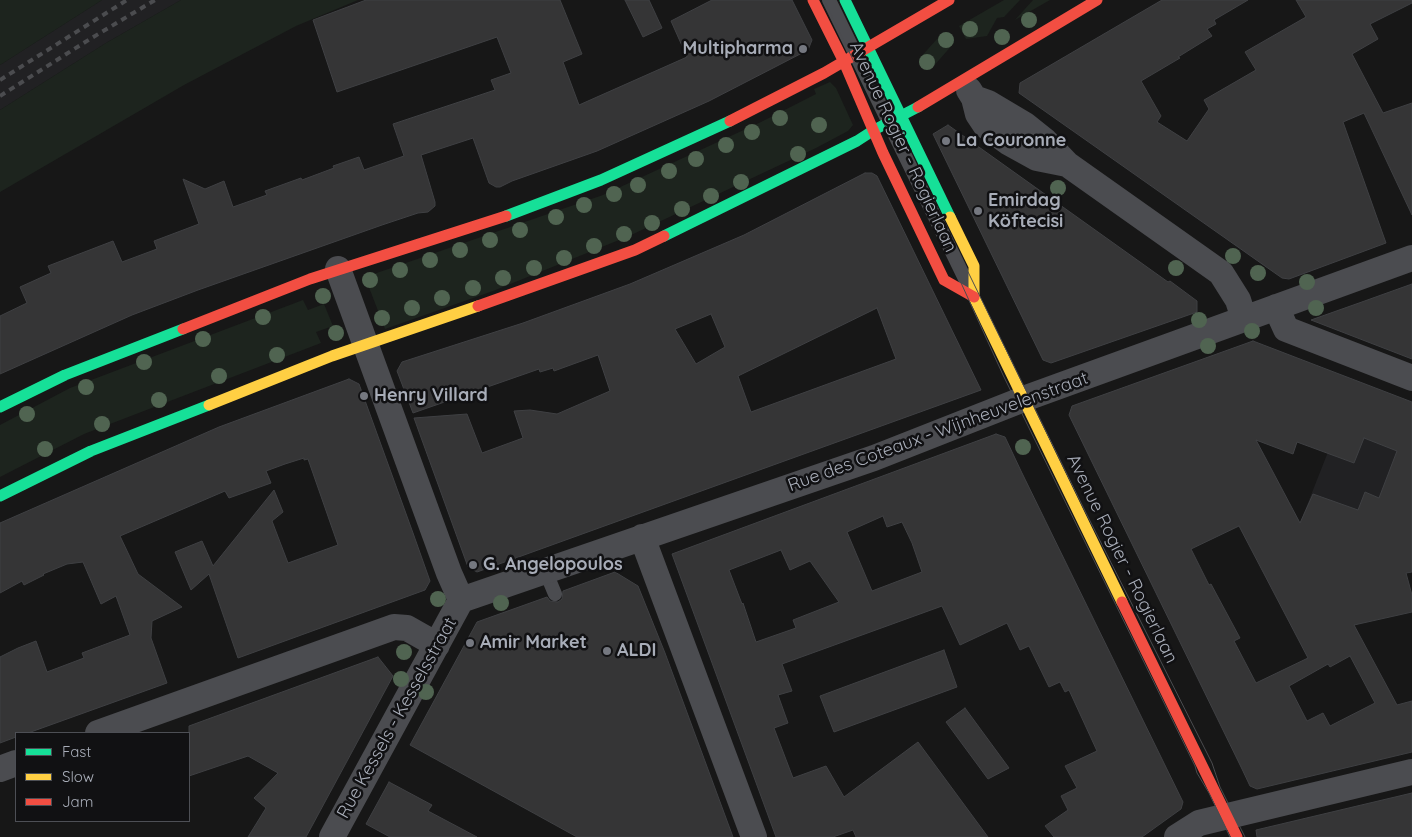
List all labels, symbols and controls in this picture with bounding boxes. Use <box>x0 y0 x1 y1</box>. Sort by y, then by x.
place label: Multipharma <box>682 38 793 60</box>
street label: Avenue Rogier - Rogierlaan <box>845 38 961 256</box>
marker: Multipharma <box>797 43 809 55</box>
place label: La Couronne <box>956 130 1066 152</box>
marker: La Couronne <box>940 135 952 147</box>
place label: Emirdag Köftecisi <box>988 190 1063 232</box>
marker: Emirdag Köftecisi <box>972 205 984 217</box>
street label: Rue des Coteaux - Wijnheuvelenstraat <box>785 368 1091 496</box>
place label: Henry Villard <box>374 385 488 407</box>
marker: Henry Villard <box>358 390 370 402</box>
street label: Avenue Rogier - Rogierlaan <box>1062 451 1182 667</box>
place label: G. Angelopoulos <box>483 554 623 576</box>
marker: G. Angelopoulos <box>467 559 479 571</box>
street label: Rue Kessels - Kesselsstraat <box>333 614 461 822</box>
place label: Amir Market <box>480 632 587 654</box>
marker: Amir Market <box>464 637 476 649</box>
place label: ALDI <box>617 640 656 662</box>
marker: ALDI <box>601 645 613 657</box>
legend <box>15 732 190 822</box>
text: Fast <box>62 742 91 761</box>
text: Slow <box>62 767 94 786</box>
text: Jam <box>62 792 93 811</box>

